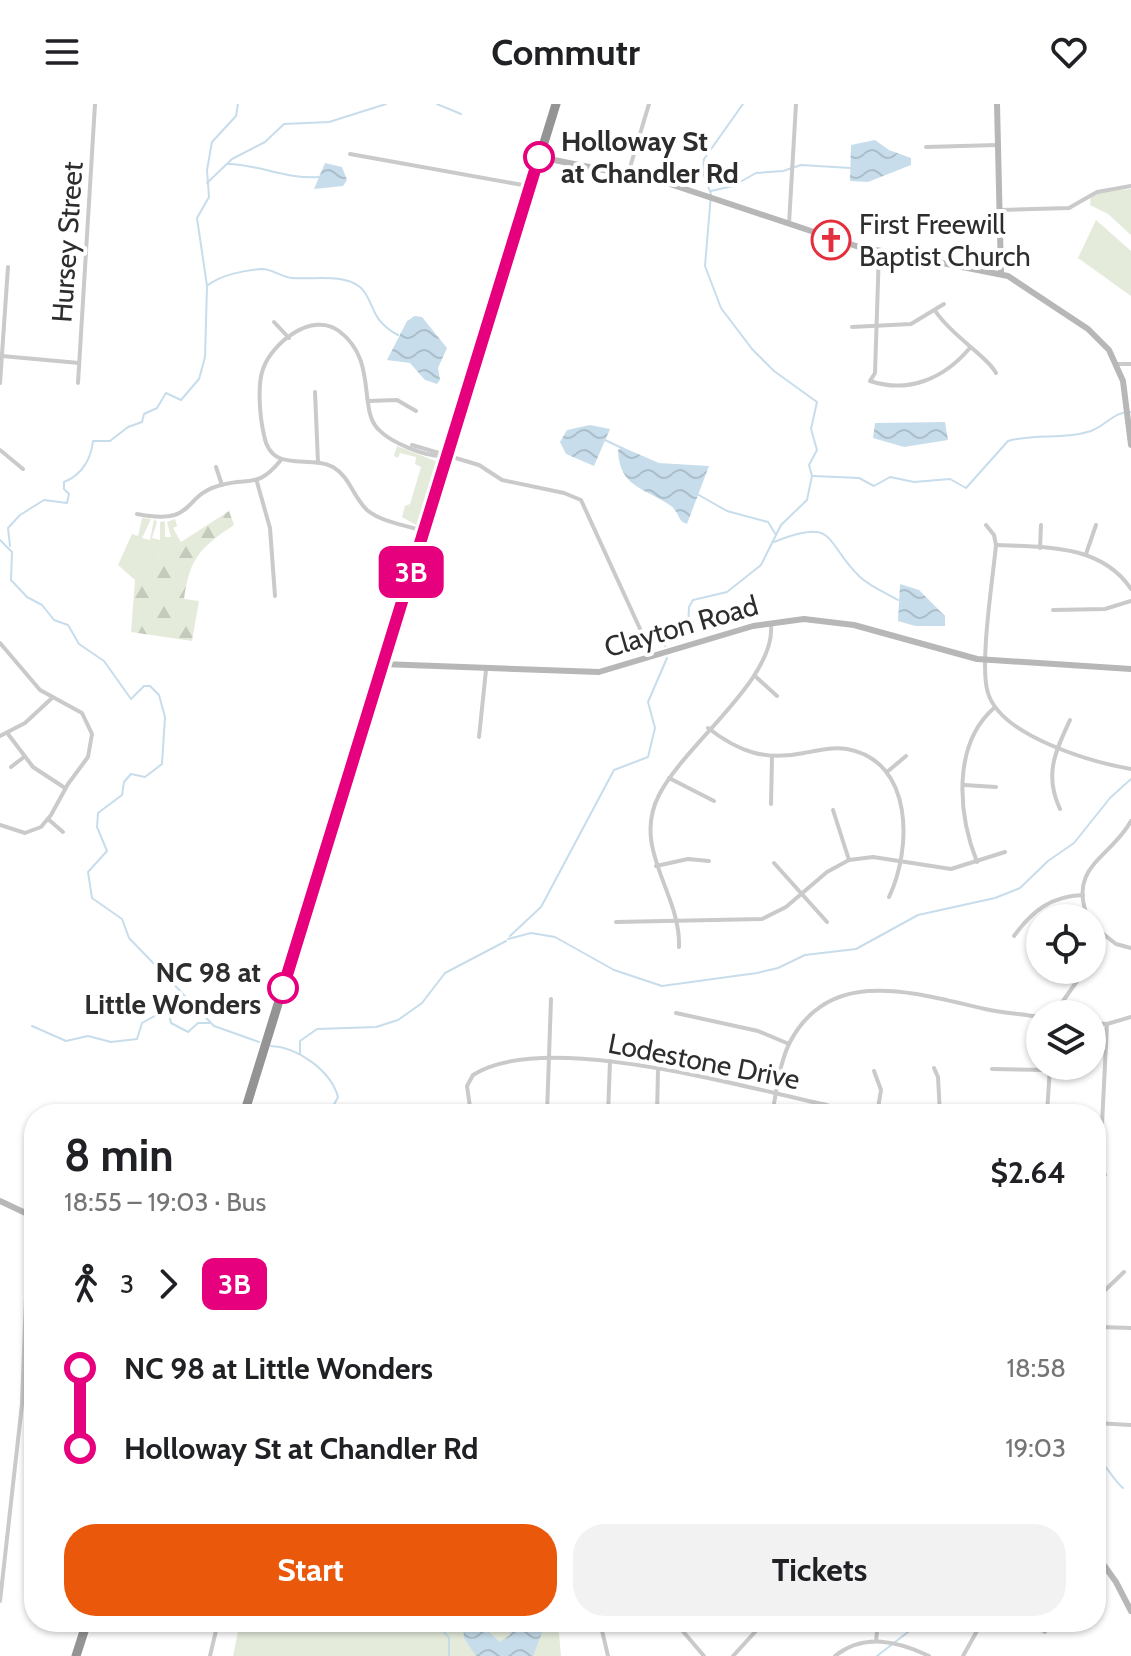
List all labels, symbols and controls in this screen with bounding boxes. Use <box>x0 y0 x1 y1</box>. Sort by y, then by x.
icon: menu <box>40 30 84 74</box>
text: Commutr <box>491 30 640 74</box>
icon: heart <box>1047 30 1091 74</box>
place label: Holloway St at Chandler Rd <box>561 124 739 190</box>
marker: Holloway St at Chandler Rd <box>524 142 554 172</box>
street label: Hursey Street <box>44 160 90 324</box>
place label: First Freewill Baptist Church <box>859 207 1031 273</box>
church icon: First Freewill Baptist Church <box>810 219 852 261</box>
line badge: 3B <box>375 546 447 598</box>
text: 3B <box>395 555 427 589</box>
street label: Clayton Road <box>600 588 762 664</box>
map controls <box>1026 904 1106 1080</box>
button: locate <box>1026 904 1106 984</box>
place label: NC 98 at Little Wonders <box>84 955 261 1021</box>
marker: NC 98 at Little Wonders <box>268 973 298 1003</box>
button: layers <box>1026 1000 1106 1080</box>
street label: Lodestone Drive <box>605 1026 803 1096</box>
text: 8 min <box>64 1129 174 1182</box>
text: $2.64 <box>991 1154 1066 1191</box>
text: 18:55 – 19:03 · Bus <box>64 1186 266 1218</box>
icon: walk <box>64 1262 108 1306</box>
icon: forward <box>146 1262 190 1306</box>
text: 3B <box>218 1267 251 1301</box>
text: 3 <box>120 1268 134 1300</box>
text: NC 98 at Little Wonders <box>124 1350 433 1387</box>
text: 18:58 <box>1007 1352 1066 1384</box>
text: Holloway St at Chandler Rd <box>124 1430 478 1467</box>
text: 19:03 <box>1005 1432 1066 1464</box>
button: Start <box>64 1524 557 1616</box>
button: Tickets <box>573 1524 1066 1616</box>

